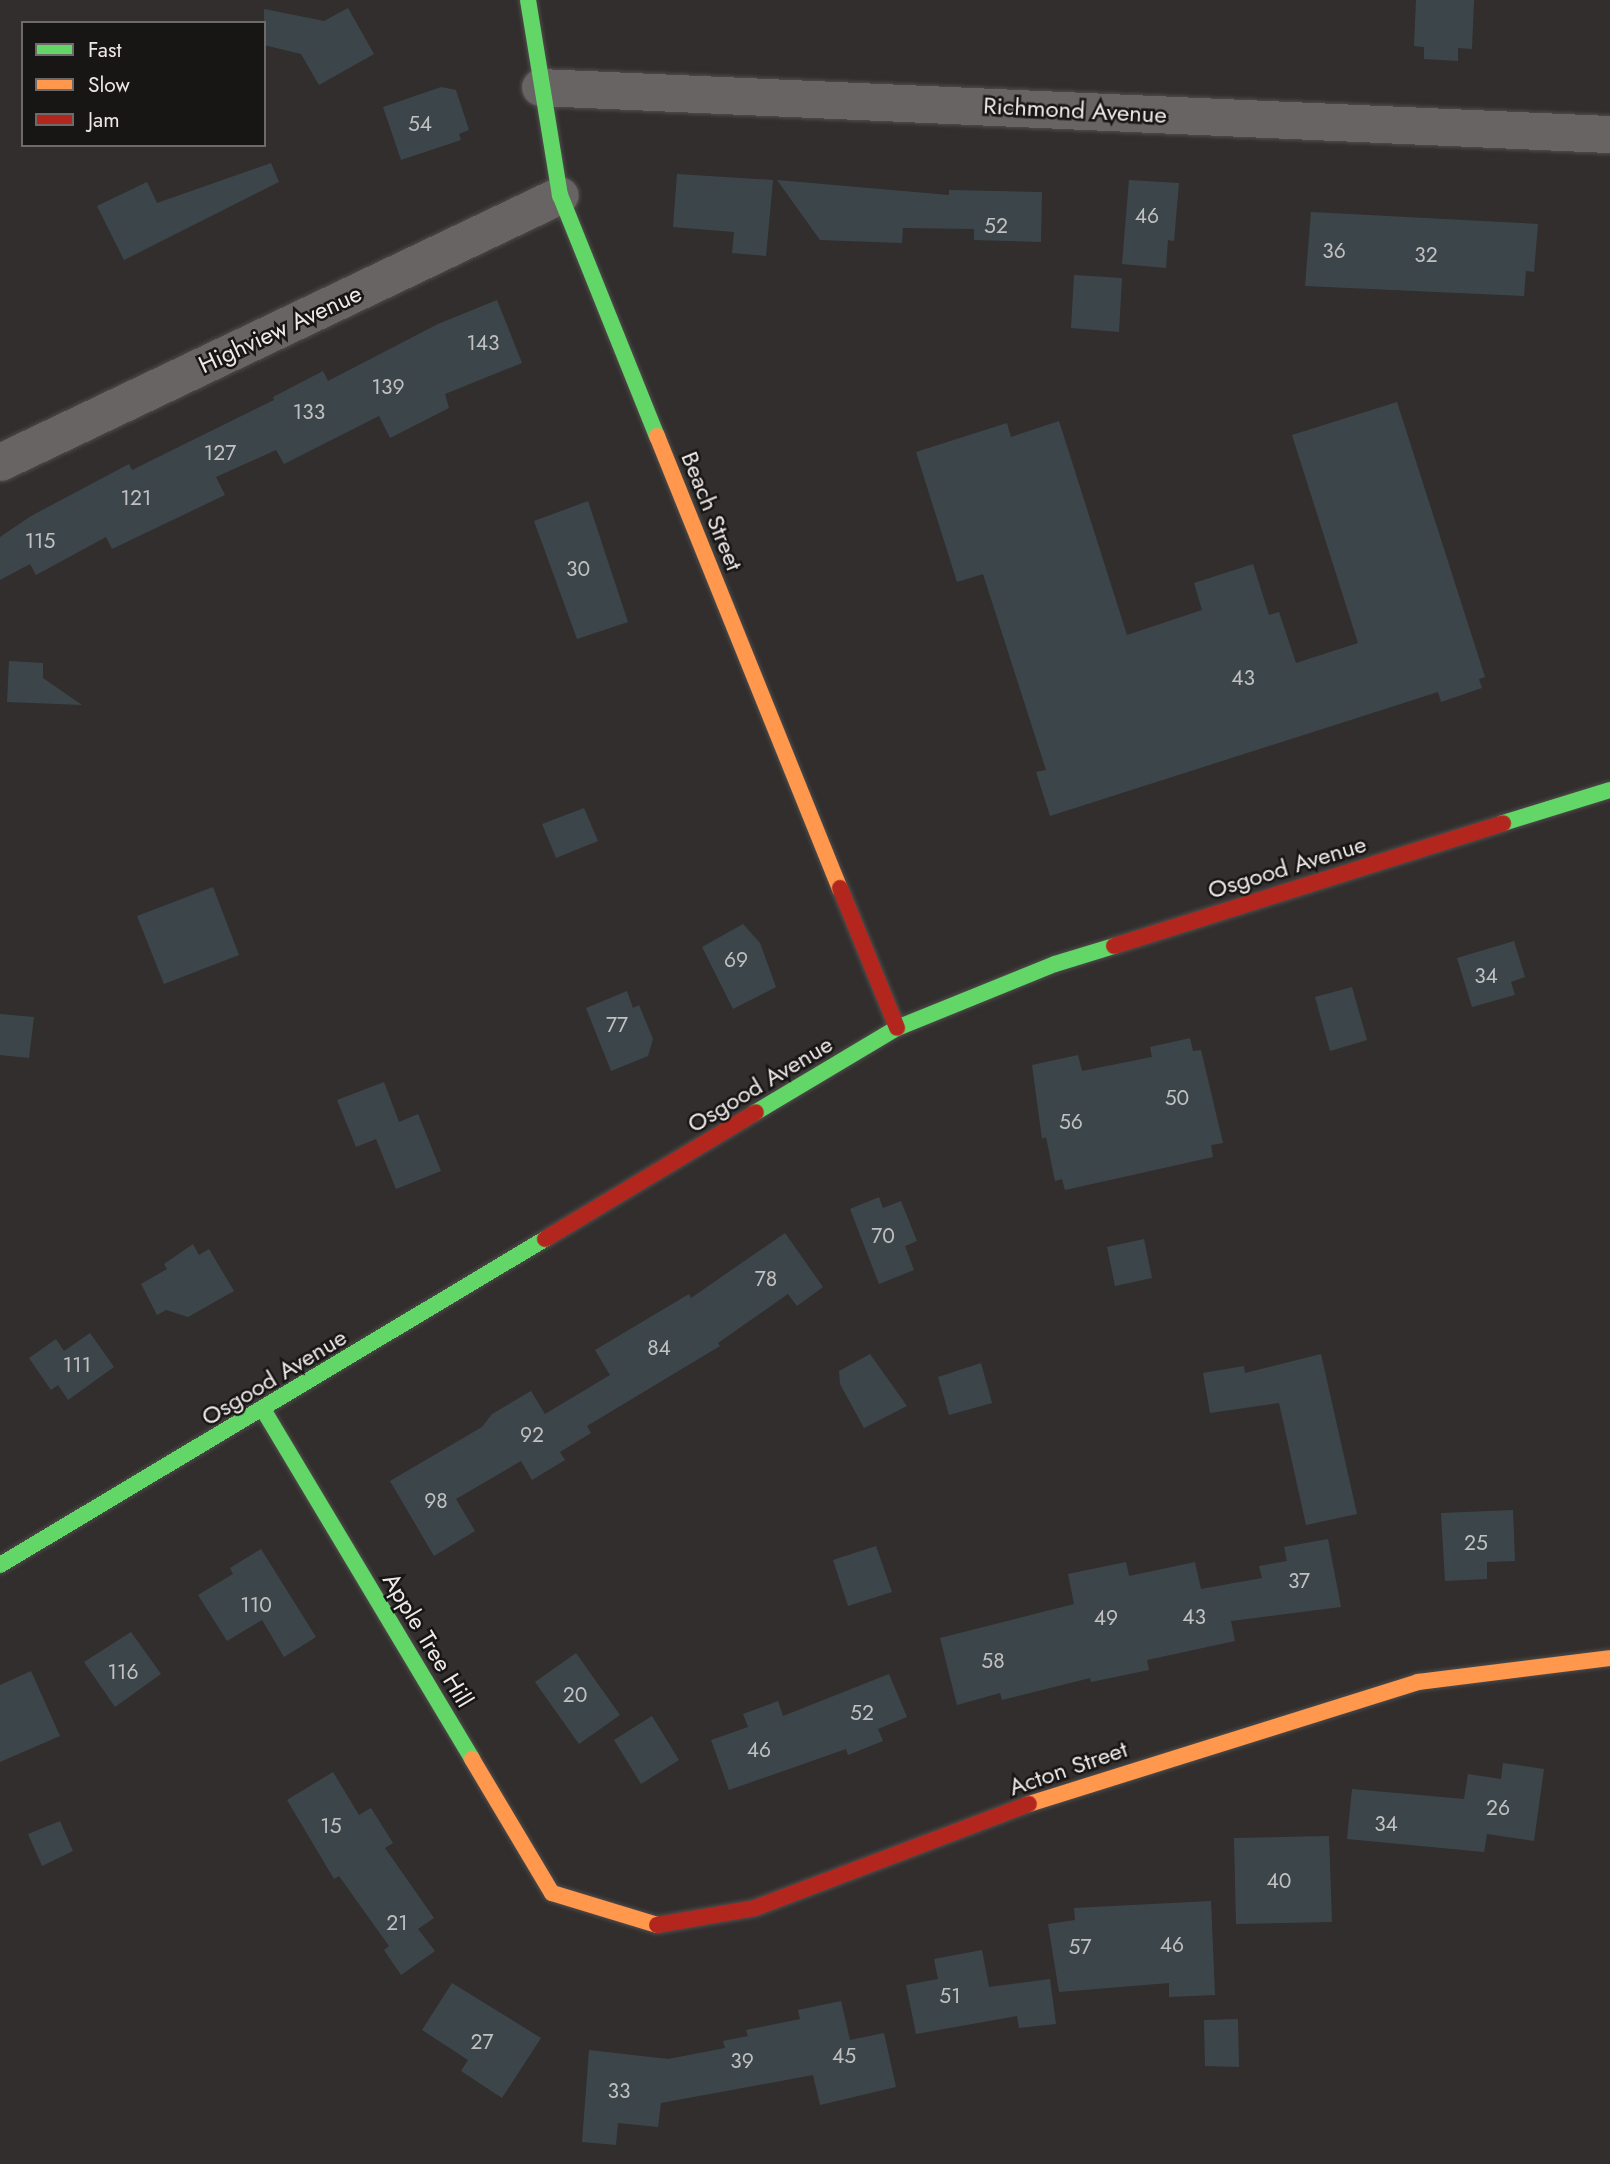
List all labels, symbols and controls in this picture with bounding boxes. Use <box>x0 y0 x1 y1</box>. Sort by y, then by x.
legend <box>21 21 266 147</box>
text: Fast <box>88 35 121 65</box>
text: Slow <box>88 70 130 100</box>
street label: Richmond Avenue <box>982 91 1168 129</box>
text: Jam <box>88 105 120 135</box>
house number: 54 <box>408 111 432 137</box>
house number: 46 <box>1135 203 1159 229</box>
house number: 52 <box>984 213 1008 239</box>
house number: 36 <box>1322 238 1346 264</box>
house number: 32 <box>1414 242 1438 268</box>
street label: Highview Avenue <box>194 279 366 379</box>
house number: 143 <box>466 330 500 356</box>
house number: 139 <box>371 374 405 400</box>
house number: 133 <box>293 399 325 425</box>
house number: 127 <box>204 440 236 466</box>
street label: Beach Street <box>675 447 749 575</box>
house number: 121 <box>121 485 151 511</box>
house number: 115 <box>25 528 55 554</box>
house number: 30 <box>566 556 590 582</box>
house number: 43 <box>1231 665 1255 691</box>
street label: Osgood Avenue <box>1204 829 1370 905</box>
house number: 69 <box>724 947 748 973</box>
house number: 34 <box>1474 963 1498 989</box>
house number: 77 <box>606 1012 628 1038</box>
street label: Osgood Avenue <box>682 1029 838 1139</box>
house number: 50 <box>1165 1085 1189 1111</box>
house number: 56 <box>1059 1109 1083 1135</box>
house number: 70 <box>871 1223 895 1249</box>
house number: 78 <box>755 1266 777 1292</box>
street label: Osgood Avenue <box>196 1322 352 1432</box>
house number: 84 <box>647 1335 671 1361</box>
house number: 111 <box>63 1352 91 1378</box>
house number: 92 <box>520 1422 544 1448</box>
house number: 98 <box>424 1488 448 1514</box>
house number: 25 <box>1464 1530 1488 1556</box>
street label: Apple Tree Hill <box>377 1568 479 1712</box>
house number: 37 <box>1288 1568 1310 1594</box>
house number: 110 <box>240 1592 272 1618</box>
house number: 43 <box>1182 1604 1206 1630</box>
house number: 49 <box>1094 1605 1118 1631</box>
house number: 58 <box>981 1648 1005 1674</box>
house number: 116 <box>108 1659 138 1685</box>
house number: 20 <box>563 1682 587 1708</box>
house number: 52 <box>850 1700 874 1726</box>
street label: Acton Street <box>1005 1734 1131 1802</box>
house number: 46 <box>747 1737 771 1763</box>
house number: 26 <box>1486 1795 1510 1821</box>
house number: 34 <box>1374 1811 1398 1837</box>
house number: 15 <box>320 1813 342 1839</box>
house number: 40 <box>1267 1868 1291 1894</box>
house number: 21 <box>386 1910 408 1936</box>
house number: 46 <box>1160 1932 1184 1958</box>
house number: 57 <box>1069 1934 1091 1960</box>
house number: 51 <box>939 1983 961 2009</box>
house number: 27 <box>471 2029 493 2055</box>
house number: 45 <box>832 2043 856 2069</box>
house number: 39 <box>730 2048 754 2074</box>
house number: 33 <box>608 2078 630 2104</box>

